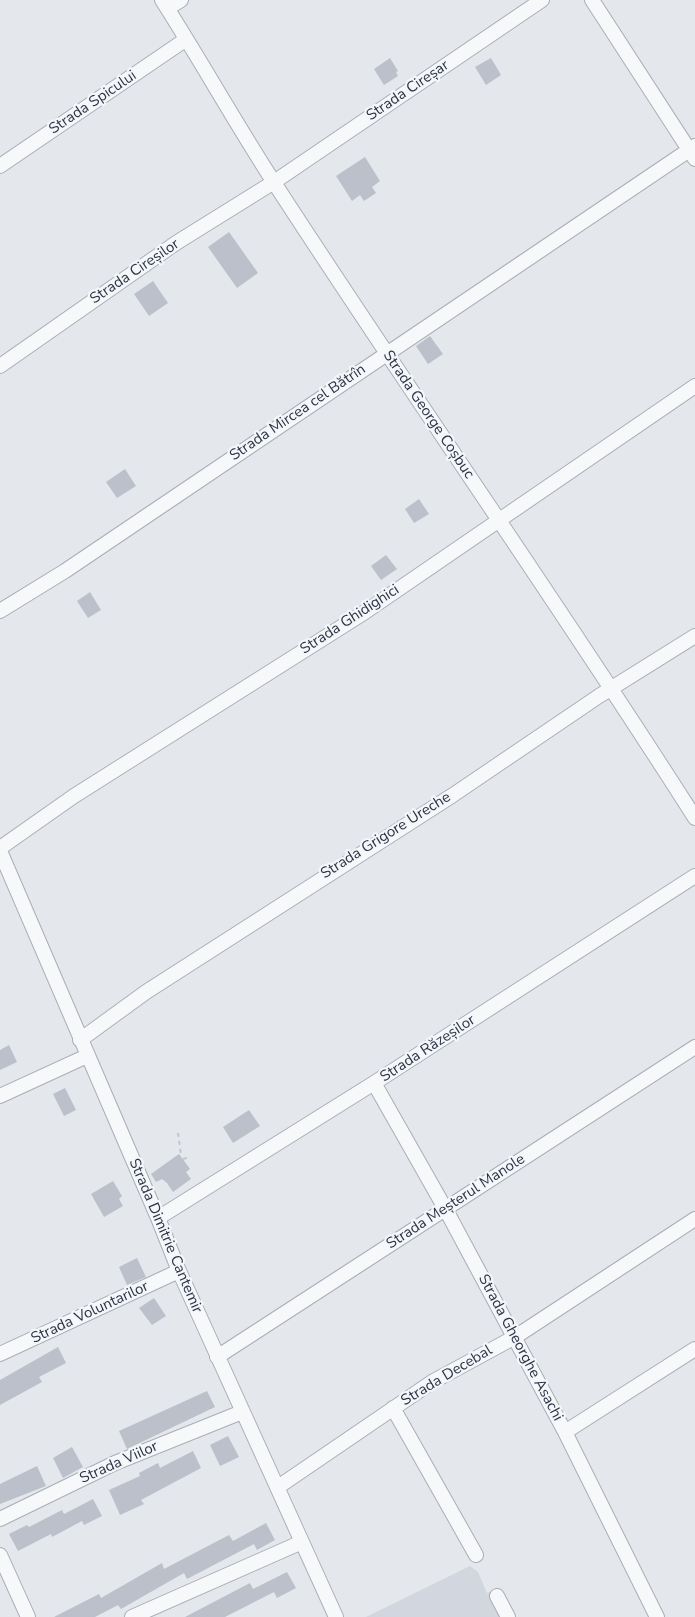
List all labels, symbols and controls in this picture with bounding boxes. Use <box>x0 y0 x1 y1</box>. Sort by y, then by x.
street label: Strada Cireșar <box>363 57 453 125</box>
street label: Strada Spicului <box>46 67 140 139</box>
street label: Strada Cireșilor <box>87 236 183 308</box>
street label: Strada George Coșbuc <box>378 348 478 482</box>
street label: Strada Mircea cel Bătrîn <box>227 361 369 465</box>
street label: Strada Ghidighici <box>297 581 403 659</box>
street label: Strada Grigore Ureche <box>318 789 454 883</box>
street label: Strada Răzeșilor <box>377 1012 479 1086</box>
street label: Strada Meșterul Manole <box>383 1150 529 1254</box>
street label: Strada Dimitrie Cantemir <box>124 1156 206 1316</box>
street label: Strada Gheorghe Asachi <box>474 1272 566 1424</box>
street label: Strada Voluntarilor <box>28 1278 152 1348</box>
street label: Strada Decebal <box>398 1342 496 1410</box>
street label: Strada Viilor <box>77 1438 161 1488</box>

